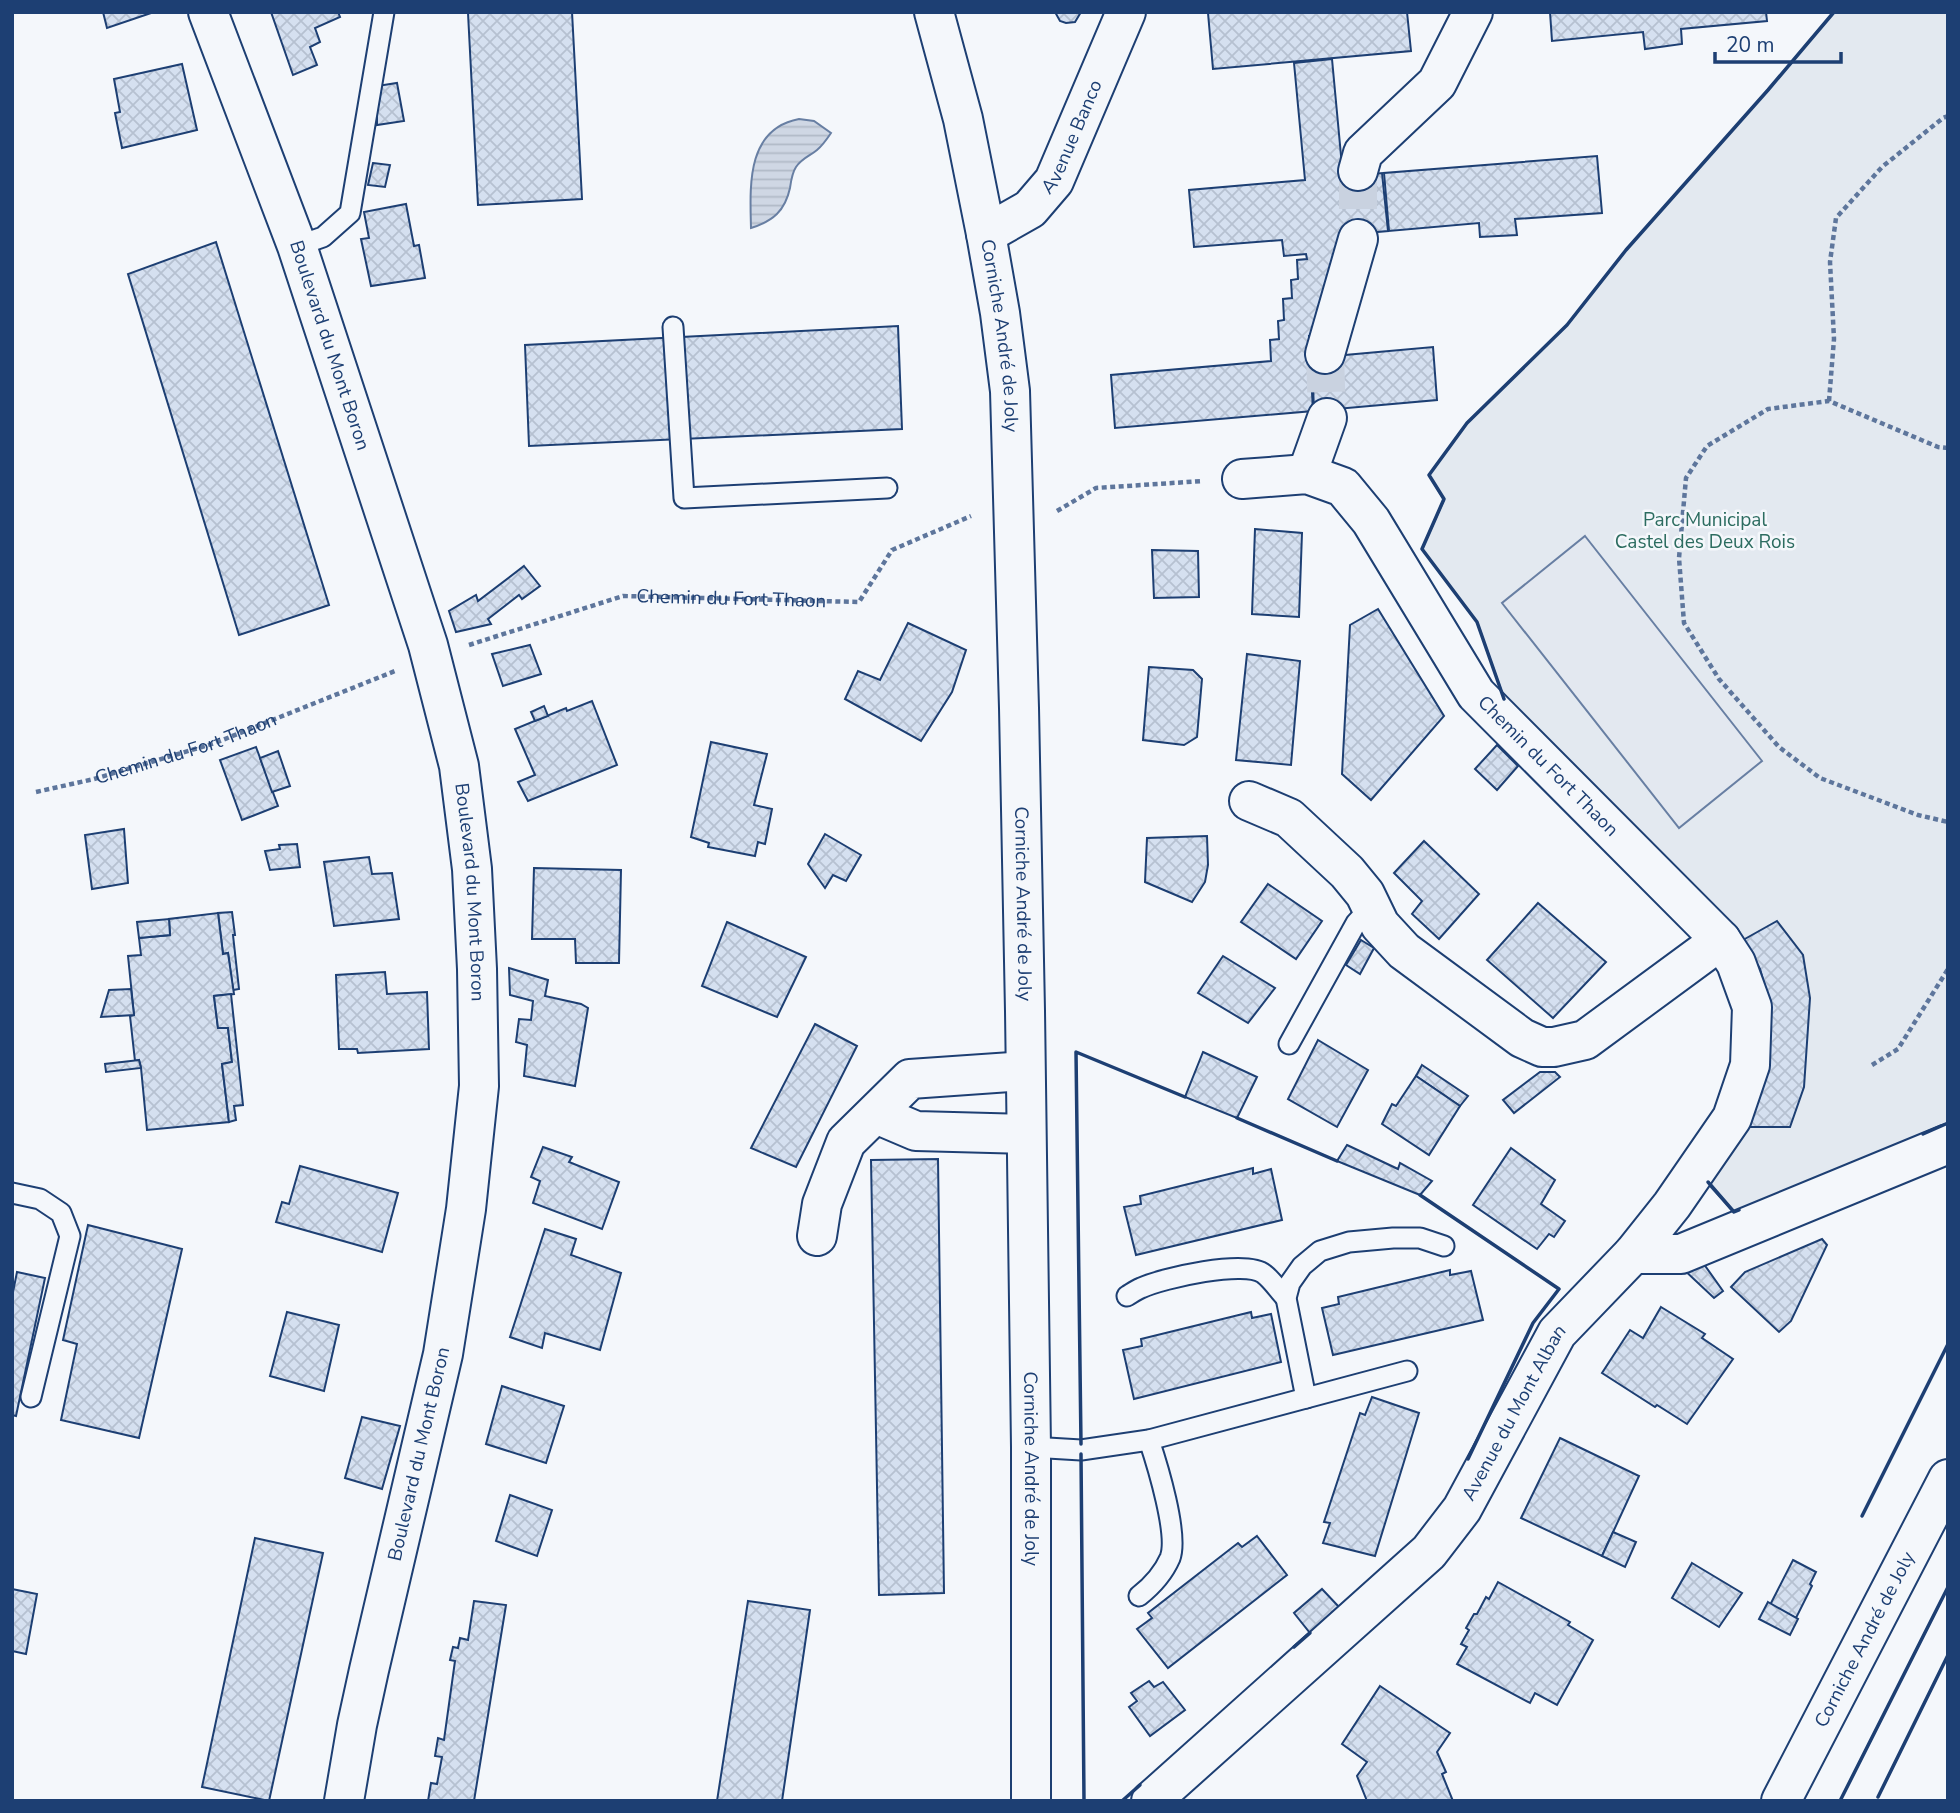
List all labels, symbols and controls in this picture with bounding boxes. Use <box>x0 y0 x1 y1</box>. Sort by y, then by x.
scale bar <box>1715 21 1841 65</box>
text: 20 m <box>1726 31 1775 59</box>
street label: Avenue Banco <box>1035 76 1109 200</box>
street label: Boulevard du Mont Boron <box>283 237 376 454</box>
street label: Corniche André de Joly <box>974 237 1024 433</box>
park label: Parc Municipal Castel des Deux Rois <box>1615 507 1795 555</box>
street label: Chemin du Fort Thaon <box>636 583 827 614</box>
street label: Chemin du Fort Thaon <box>1472 690 1624 842</box>
street label: Chemin du Fort Thaon <box>92 707 280 791</box>
street label: Boulevard du Mont Boron <box>448 781 491 1002</box>
street label: Corniche André de Joly <box>1008 806 1038 1002</box>
street label: Avenue du Mont Alban <box>1456 1318 1572 1505</box>
street label: Boulevard du Mont Boron <box>382 1344 456 1564</box>
street label: Corniche André de Joly <box>1017 1371 1044 1566</box>
street label: Corniche André de Joly <box>1808 1547 1921 1732</box>

